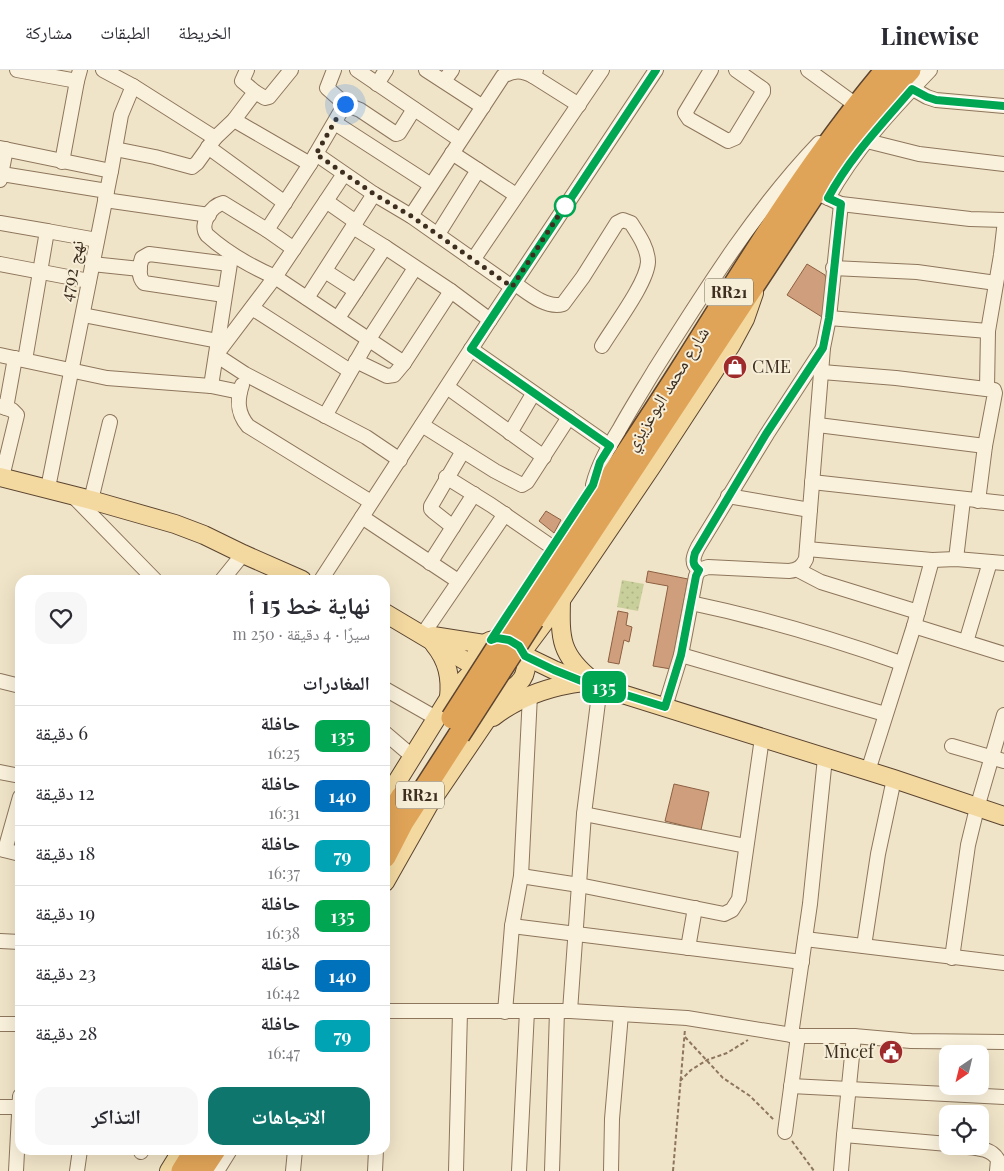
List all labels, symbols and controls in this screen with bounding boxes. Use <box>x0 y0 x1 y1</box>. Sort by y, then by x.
text: Linewise <box>881 19 979 51</box>
text: مشاركة <box>25 20 72 44</box>
text: الطبقات <box>100 20 150 44</box>
text: الخريطة <box>178 20 231 44</box>
your location <box>333 92 358 117</box>
unlabelled marker <box>554 195 576 217</box>
street label: نهج 4792 <box>53 238 90 304</box>
road number: RR21 <box>705 278 753 306</box>
street label: شارع محمد البوعزيزي <box>618 322 717 457</box>
shop icon: CME <box>722 354 748 380</box>
place label: CME <box>752 354 791 378</box>
text: نهاية خط 15 أ <box>248 588 370 620</box>
button: heart <box>35 592 87 644</box>
text: سيرًا · 4 دقيقة · 250 m <box>233 623 370 644</box>
text: المغادرات <box>303 669 370 695</box>
line badge: 135 <box>575 671 633 703</box>
text: 135 <box>592 675 616 699</box>
text: حافلة <box>261 709 300 735</box>
text: 6 دقيقة <box>35 719 88 745</box>
text: 135 <box>331 724 354 748</box>
text: 16:25 <box>267 742 300 763</box>
text: حافلة <box>261 769 300 795</box>
text: 12 دقيقة <box>35 779 95 805</box>
road number: RR21 <box>396 782 444 808</box>
text: 140 <box>328 784 357 808</box>
text: 16:31 <box>268 802 300 823</box>
text: حافلة <box>261 829 300 855</box>
text: 18 دقيقة <box>35 839 95 865</box>
text: 79 <box>333 844 352 868</box>
text: 16:37 <box>268 862 300 883</box>
text: حافلة <box>261 889 300 915</box>
text: 19 دقيقة <box>35 899 95 925</box>
text: 135 <box>331 904 354 928</box>
text: 16:38 <box>266 922 300 943</box>
text: حافلة <box>261 949 300 975</box>
text: 23 دقيقة <box>35 959 96 985</box>
text: 140 <box>328 964 357 988</box>
text: 16:42 <box>266 982 300 1003</box>
text: حافلة <box>261 1009 300 1035</box>
text: 28 دقيقة <box>35 1019 97 1045</box>
text: 79 <box>333 1024 352 1048</box>
place label: Mncef <box>824 1039 876 1063</box>
public building icon: Mncef <box>878 1039 904 1065</box>
text: 16:47 <box>267 1042 300 1063</box>
north arrow <box>939 1045 989 1095</box>
map controls <box>939 1045 989 1155</box>
button: التذاكر <box>35 1087 198 1145</box>
button: الاتجاهات <box>208 1087 370 1145</box>
button: locate <box>939 1105 989 1155</box>

